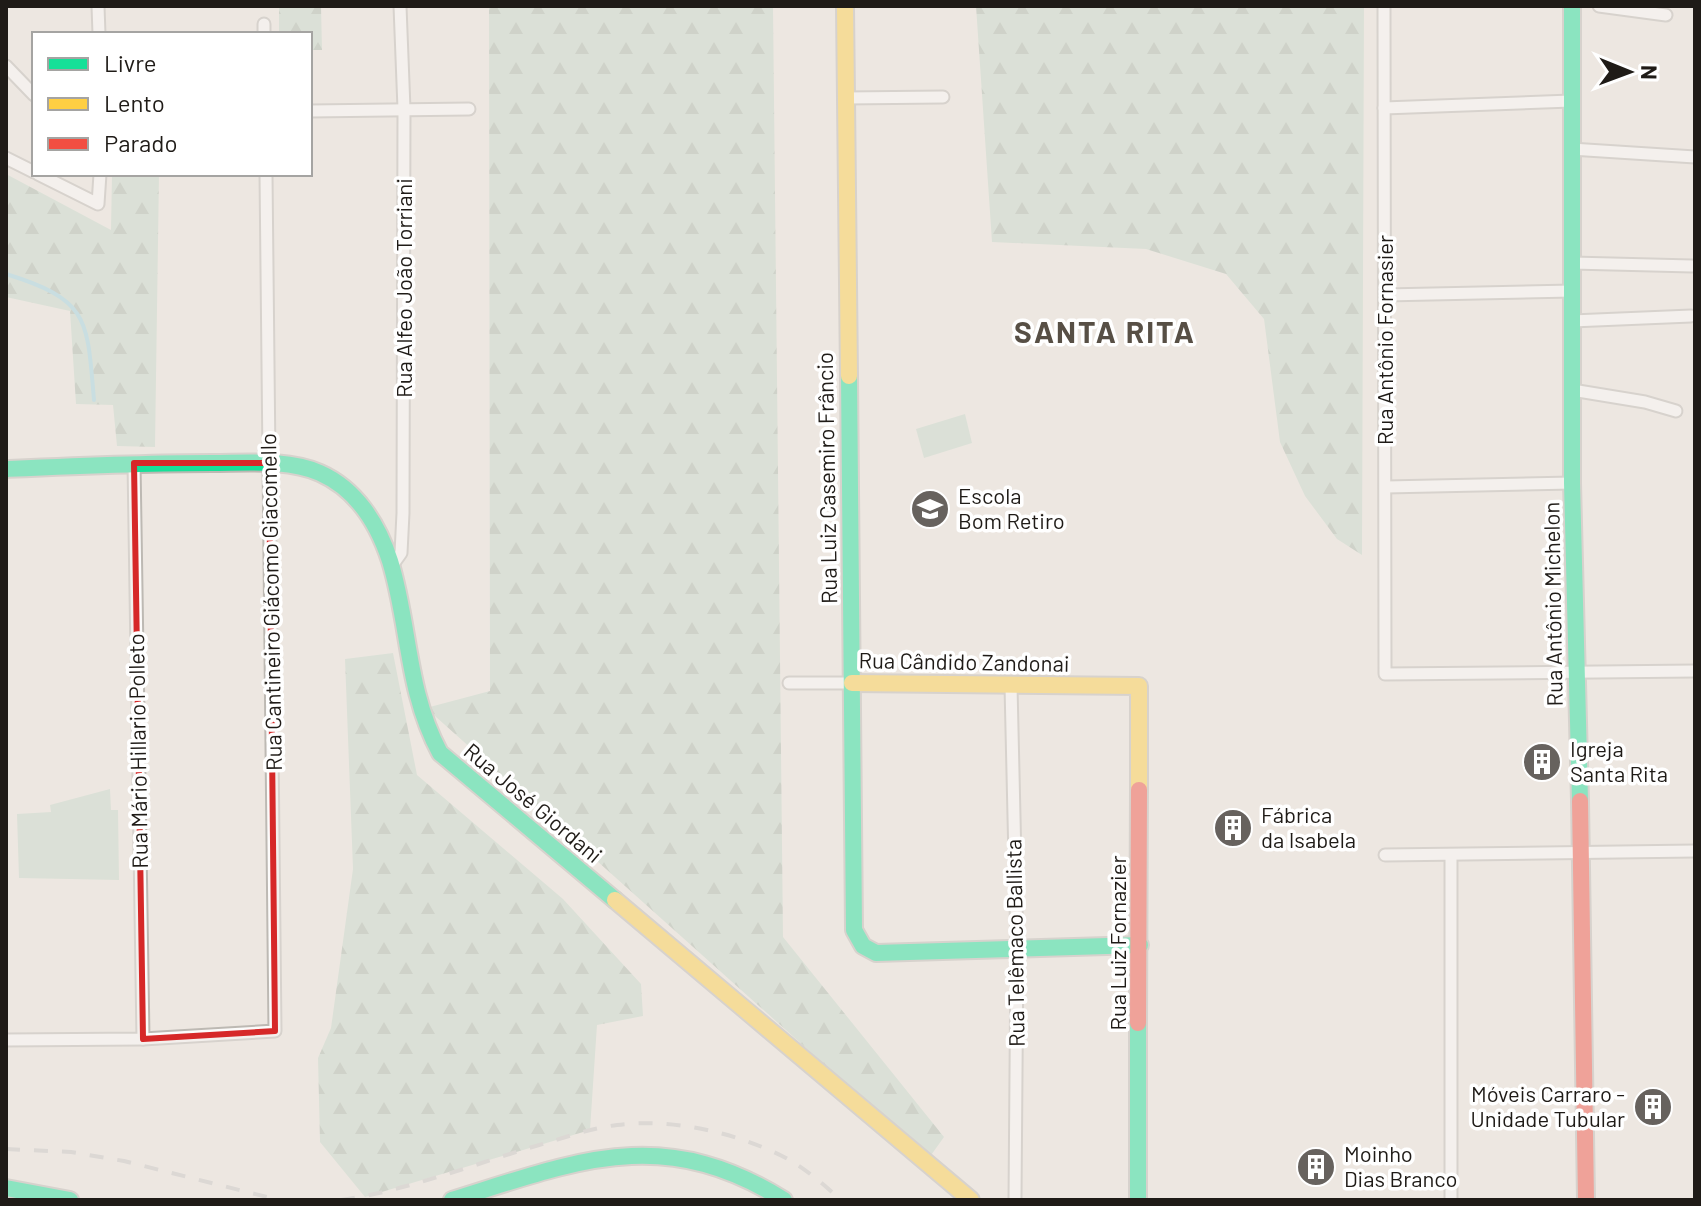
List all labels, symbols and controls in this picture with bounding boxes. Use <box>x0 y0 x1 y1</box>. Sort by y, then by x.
legend <box>32 32 312 176</box>
north arrow <box>1589 32 1669 112</box>
text: Livre <box>104 48 157 77</box>
text: N <box>1637 65 1663 80</box>
text: Lento <box>104 88 165 117</box>
text: Parado <box>104 128 178 157</box>
street label: Rua Alfeo João Torriani <box>390 178 416 398</box>
street label: Rua Antônio Fornasier <box>1371 235 1397 445</box>
district label: SANTA RITA <box>1014 313 1196 349</box>
street label: Rua Luiz Casemiro Frâncio <box>811 352 841 604</box>
street label: Rua Cantineiro Giácomo Giacomello <box>254 433 286 771</box>
place label: Escola Bom Retiro <box>958 482 1065 533</box>
school or university icon: Escola Bom Retiro <box>909 488 951 530</box>
street label: Rua Antônio Michelon <box>1537 502 1567 707</box>
street label: Rua Mário Hillario Polleto <box>122 633 152 869</box>
street label: Rua Cândido Zandonai <box>858 646 1070 676</box>
place label: Igreja Santa Rita <box>1570 735 1668 786</box>
street label: Rua José Giordani <box>459 737 608 867</box>
building icon: Igreja Santa Rita <box>1521 741 1563 783</box>
place label: Fábrica da Isabela <box>1261 801 1356 852</box>
building icon: Fábrica da Isabela <box>1212 807 1254 849</box>
street label: Rua Telêmaco Ballista <box>999 839 1029 1047</box>
street label: Rua Luiz Fornazier <box>1104 856 1130 1030</box>
place label: Móveis Carraro - Unidade Tubular <box>1470 1080 1625 1131</box>
building icon: Móveis Carraro - Unidade Tubular <box>1632 1086 1674 1128</box>
place label: Moinho Dias Branco <box>1344 1140 1458 1191</box>
building icon: Moinho Dias Branco <box>1295 1146 1337 1188</box>

